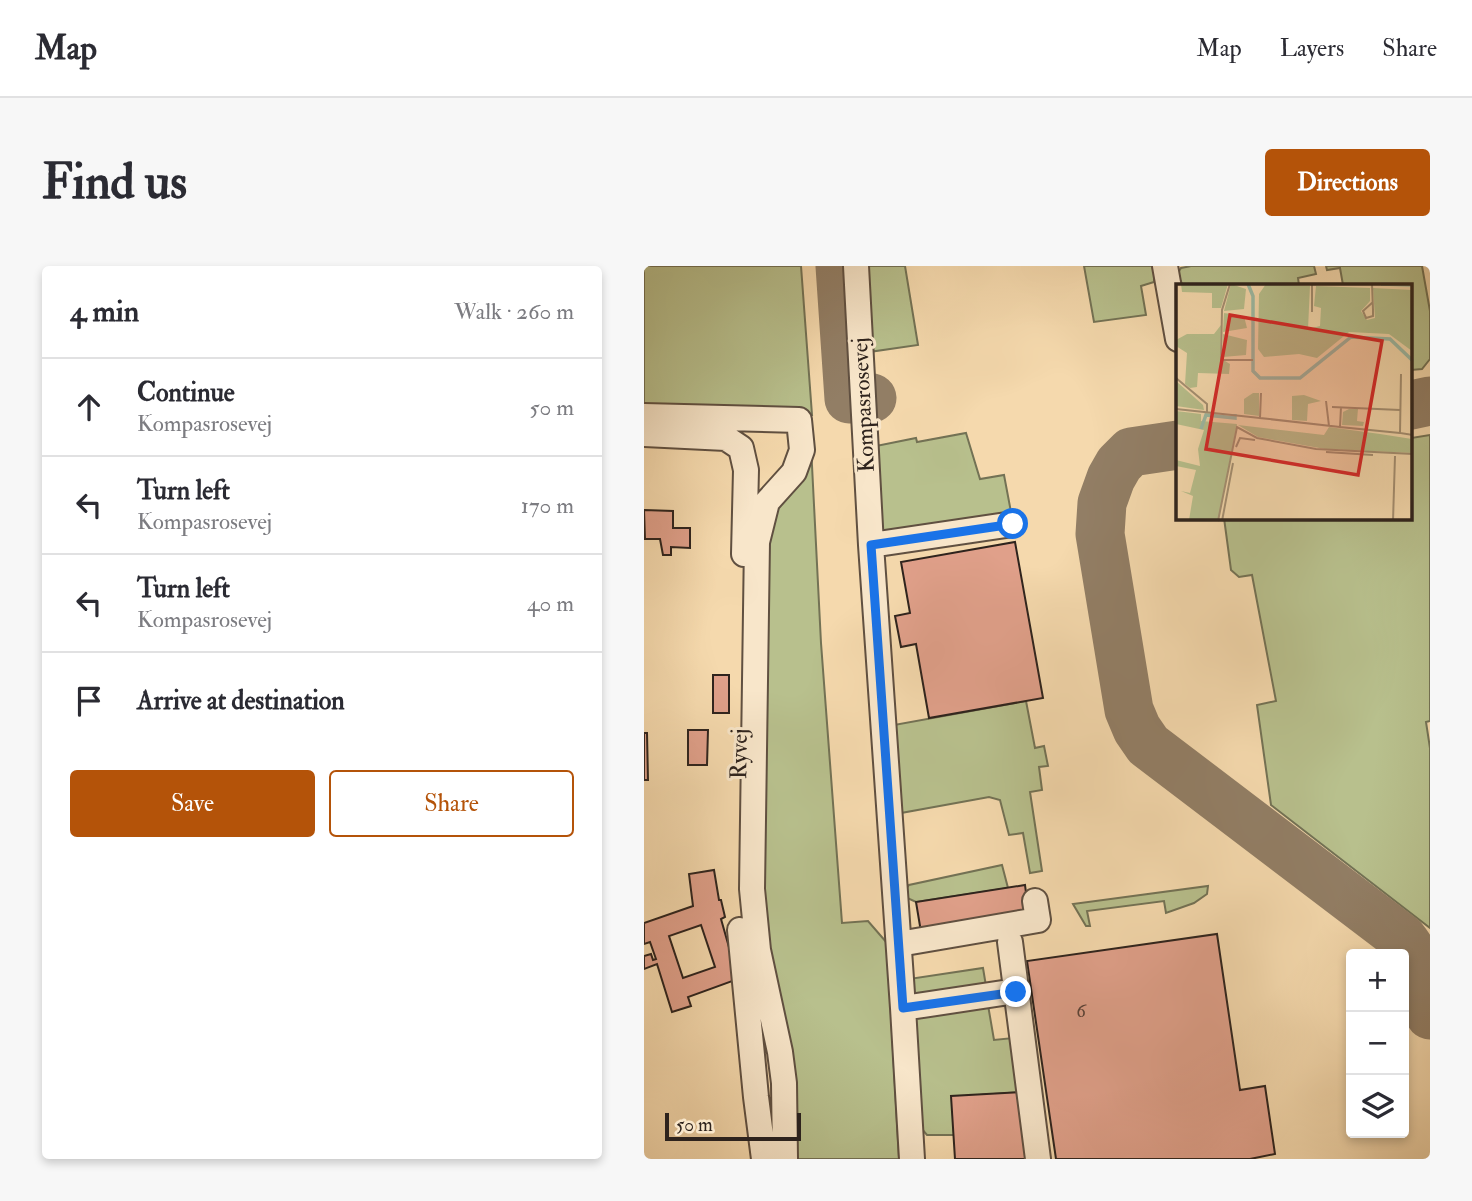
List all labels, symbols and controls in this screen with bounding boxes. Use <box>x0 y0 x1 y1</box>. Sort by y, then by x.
text: Map <box>35 28 97 69</box>
text: Map <box>1197 33 1242 64</box>
text: Layers <box>1280 33 1344 64</box>
text: Share <box>1382 33 1437 64</box>
button: Directions <box>1265 149 1430 216</box>
text: Find us <box>42 152 187 213</box>
inset map <box>1176 284 1412 520</box>
text: 4 min <box>70 293 139 330</box>
text: Walk · 260 m <box>454 297 574 326</box>
street label: Kompasrosevej <box>845 337 882 473</box>
text: Continue <box>137 377 235 409</box>
icon: ahead <box>70 388 108 426</box>
text: 50 m <box>530 393 574 422</box>
text: Kompasrosevej <box>137 409 272 438</box>
text: Turn left <box>137 475 230 507</box>
icon: left <box>70 486 108 524</box>
text: 170 m <box>521 491 574 520</box>
text: Kompasrosevej <box>137 507 272 536</box>
route start <box>997 508 1028 539</box>
text: Turn left <box>137 573 230 605</box>
icon: left <box>70 584 108 622</box>
text: 40 m <box>527 589 574 618</box>
text: Kompasrosevej <box>137 605 272 634</box>
icon: arrive <box>70 682 108 720</box>
text: Arrive at destination <box>137 685 345 717</box>
street label: Ryvej <box>724 728 754 780</box>
button: Save <box>70 770 315 837</box>
button: Share <box>329 770 574 837</box>
map controls <box>1346 949 1409 1138</box>
button: + <box>1346 949 1409 1012</box>
route end <box>1000 976 1031 1007</box>
house number: 6 <box>1076 999 1087 1023</box>
button: − <box>1346 1012 1409 1075</box>
button: layers <box>1346 1075 1409 1138</box>
scale bar <box>665 1110 802 1142</box>
text: 50 m <box>676 1113 713 1137</box>

